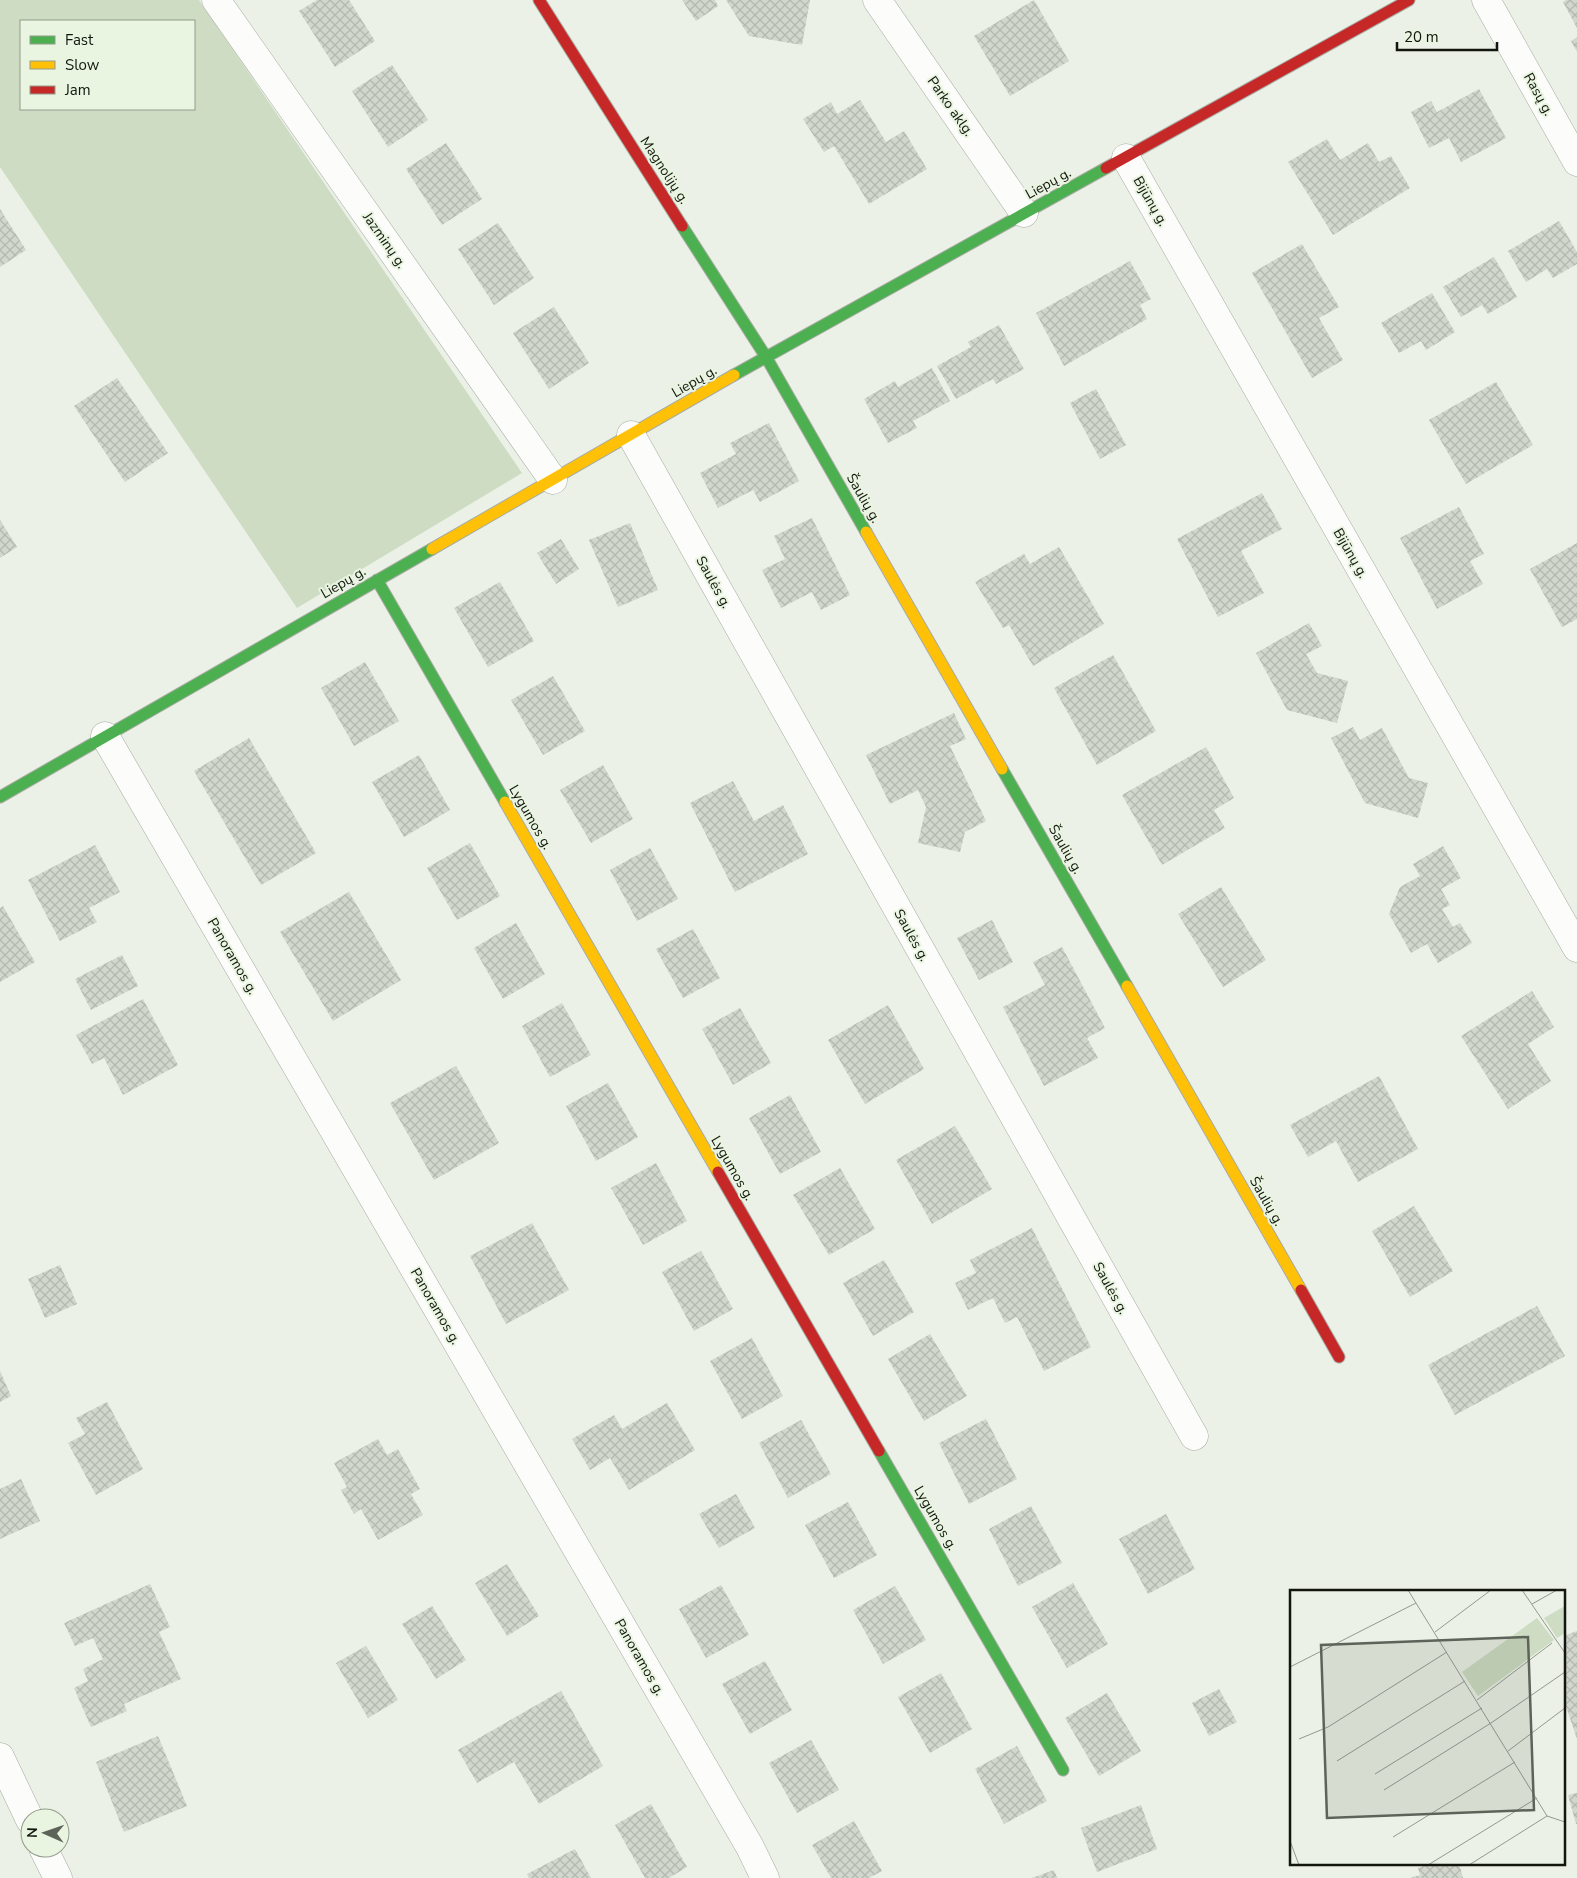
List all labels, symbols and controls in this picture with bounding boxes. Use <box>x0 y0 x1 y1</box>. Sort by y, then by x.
legend <box>20 20 195 110</box>
scale bar <box>1397 20 1497 52</box>
text: 20 m <box>1404 27 1439 47</box>
text: Fast <box>65 30 94 50</box>
text: Slow <box>65 55 100 75</box>
street label: Rasų g. <box>1519 69 1558 119</box>
street label: Parko aklg. <box>923 73 978 140</box>
text: Jam <box>64 80 91 100</box>
street label: Magnolijų g. <box>636 133 693 208</box>
street label: Liepų g. <box>1022 163 1074 204</box>
street label: Bijūnų g. <box>1129 173 1172 230</box>
street label: Jazminų g. <box>358 208 411 272</box>
street label: Liepų g. <box>668 361 720 402</box>
street label: Šaulių g. <box>842 470 885 526</box>
street label: Bijūnų g. <box>1329 525 1372 582</box>
street label: Saulės g. <box>691 553 736 612</box>
street label: Liepų g. <box>317 562 369 603</box>
street label: Lygumos g. <box>504 781 557 853</box>
street label: Šaulių g. <box>1044 821 1087 877</box>
street label: Saulės g. <box>889 906 934 965</box>
street label: Panoramos g. <box>203 914 262 998</box>
street label: Lygumos g. <box>706 1132 759 1204</box>
street label: Šaulių g. <box>1245 1173 1288 1229</box>
street label: Saulės g. <box>1088 1259 1133 1318</box>
street label: Panoramos g. <box>406 1264 465 1348</box>
street label: Lygumos g. <box>909 1482 962 1554</box>
inset map <box>1290 1590 1564 1866</box>
street label: Panoramos g. <box>610 1615 669 1699</box>
north arrow <box>20 1808 70 1858</box>
text: N <box>23 1827 42 1838</box>

